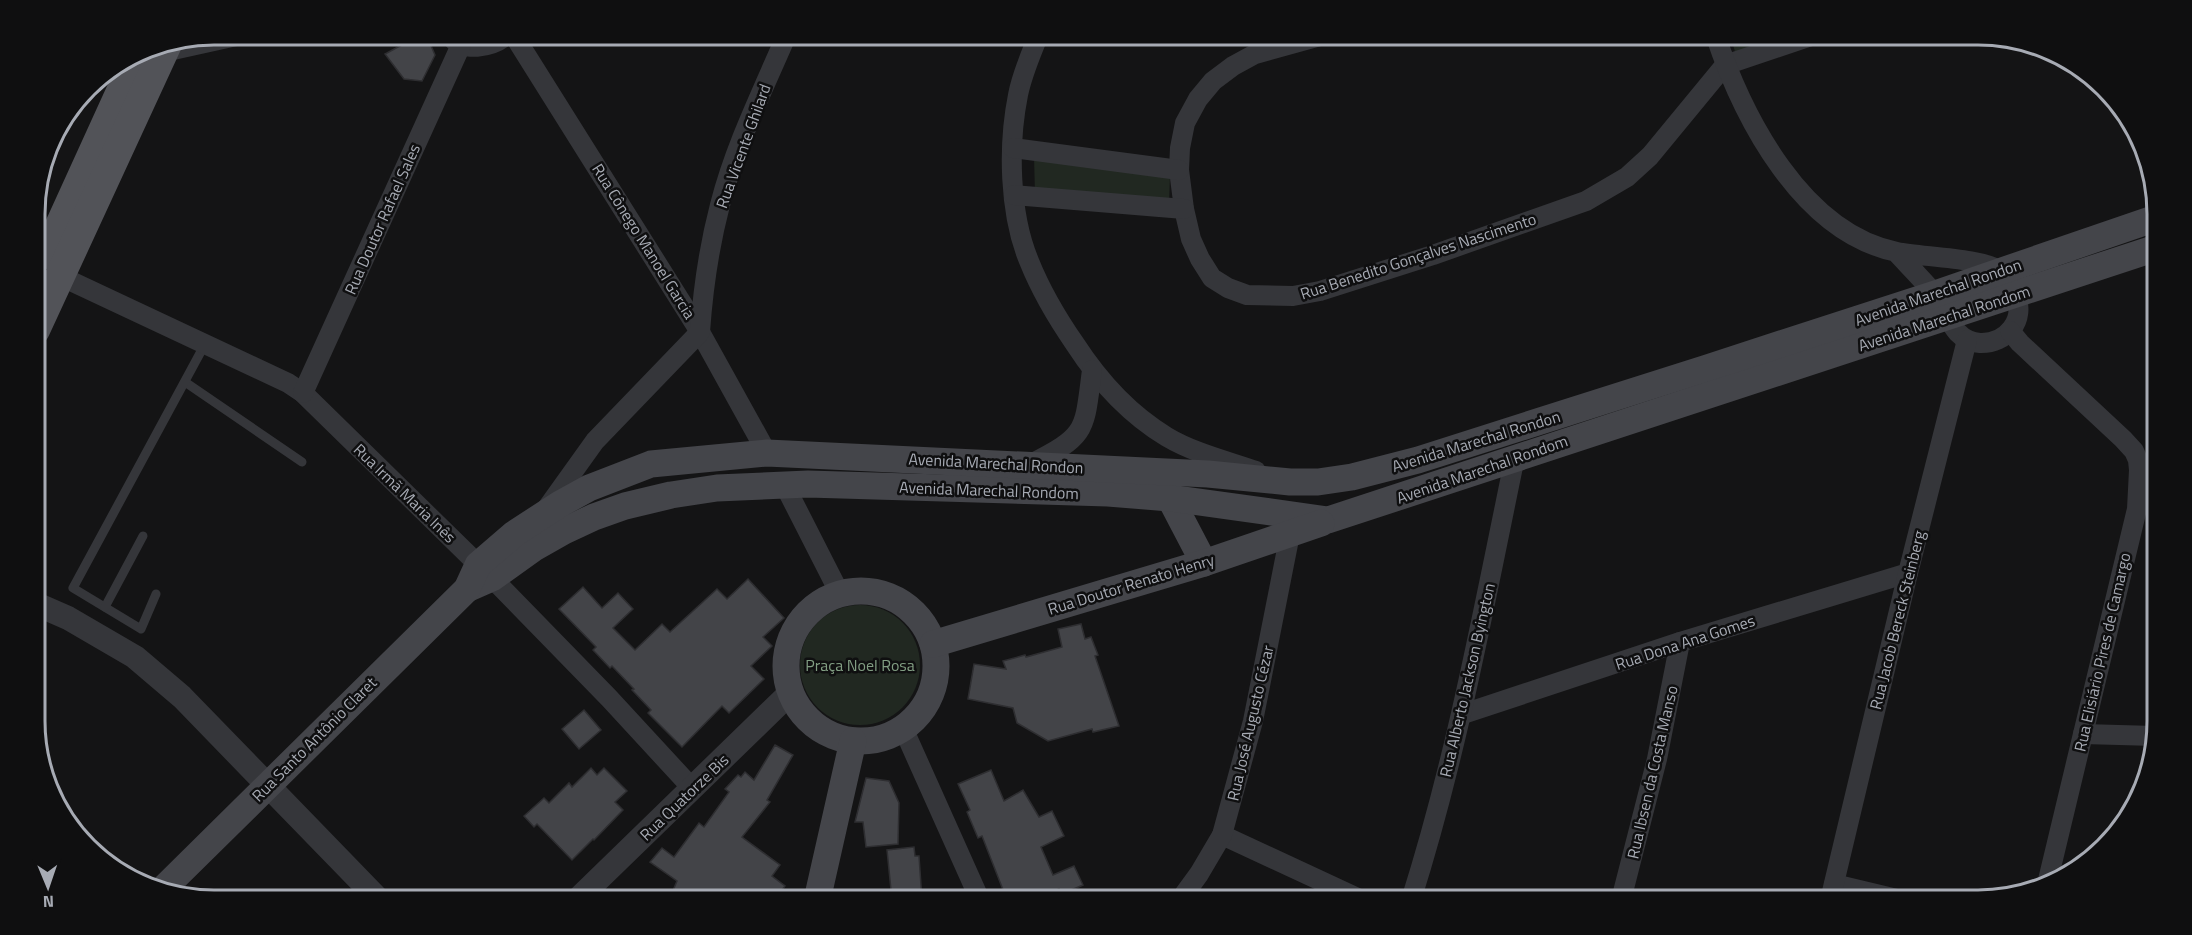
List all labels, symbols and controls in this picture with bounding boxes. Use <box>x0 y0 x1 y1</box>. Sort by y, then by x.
street label: Rua Vicente Ghilard <box>709 80 777 212</box>
street label: Rua Doutor Rafael Sales <box>338 140 426 298</box>
street label: Rua Cônego Manoel Garcia <box>586 159 702 323</box>
street label: Rua Benedito Gonçalves Nascimento <box>1297 206 1539 306</box>
street label: Avenida Marechal Rondon <box>1851 252 2025 332</box>
street label: Avenida Marechal Rondom <box>1855 279 2033 357</box>
street label: Avenida Marechal Rondon <box>1389 404 1563 478</box>
street label: Avenida Marechal Rondom <box>1393 428 1571 510</box>
street label: Rua Irmã Maria Inês <box>348 438 462 548</box>
street label: Avenida Marechal Rondon <box>908 446 1084 480</box>
street label: Avenida Marechal Rondom <box>899 475 1079 505</box>
street label: Rua Jacob Bereck Steinberg <box>1863 528 1931 712</box>
street label: Rua Doutor Renato Henry <box>1045 547 1217 621</box>
street label: Rua Elisiário Pires de Camargo <box>2067 550 2137 754</box>
street label: Rua Alberto Jackson Byington <box>1433 581 1501 779</box>
street label: Rua Dona Ana Gomes <box>1612 608 1758 676</box>
street label: Rua José Augusto Cézar <box>1220 642 1280 803</box>
park label: Praça Noel Rosa <box>805 653 915 677</box>
street label: Rua Santo Antônio Claret <box>246 671 382 807</box>
street label: Rua Ibsen da Costa Manso <box>1620 683 1684 861</box>
street label: Rua Quatorze Bis <box>634 748 734 846</box>
north arrow <box>18 857 78 917</box>
text: N <box>43 890 54 914</box>

